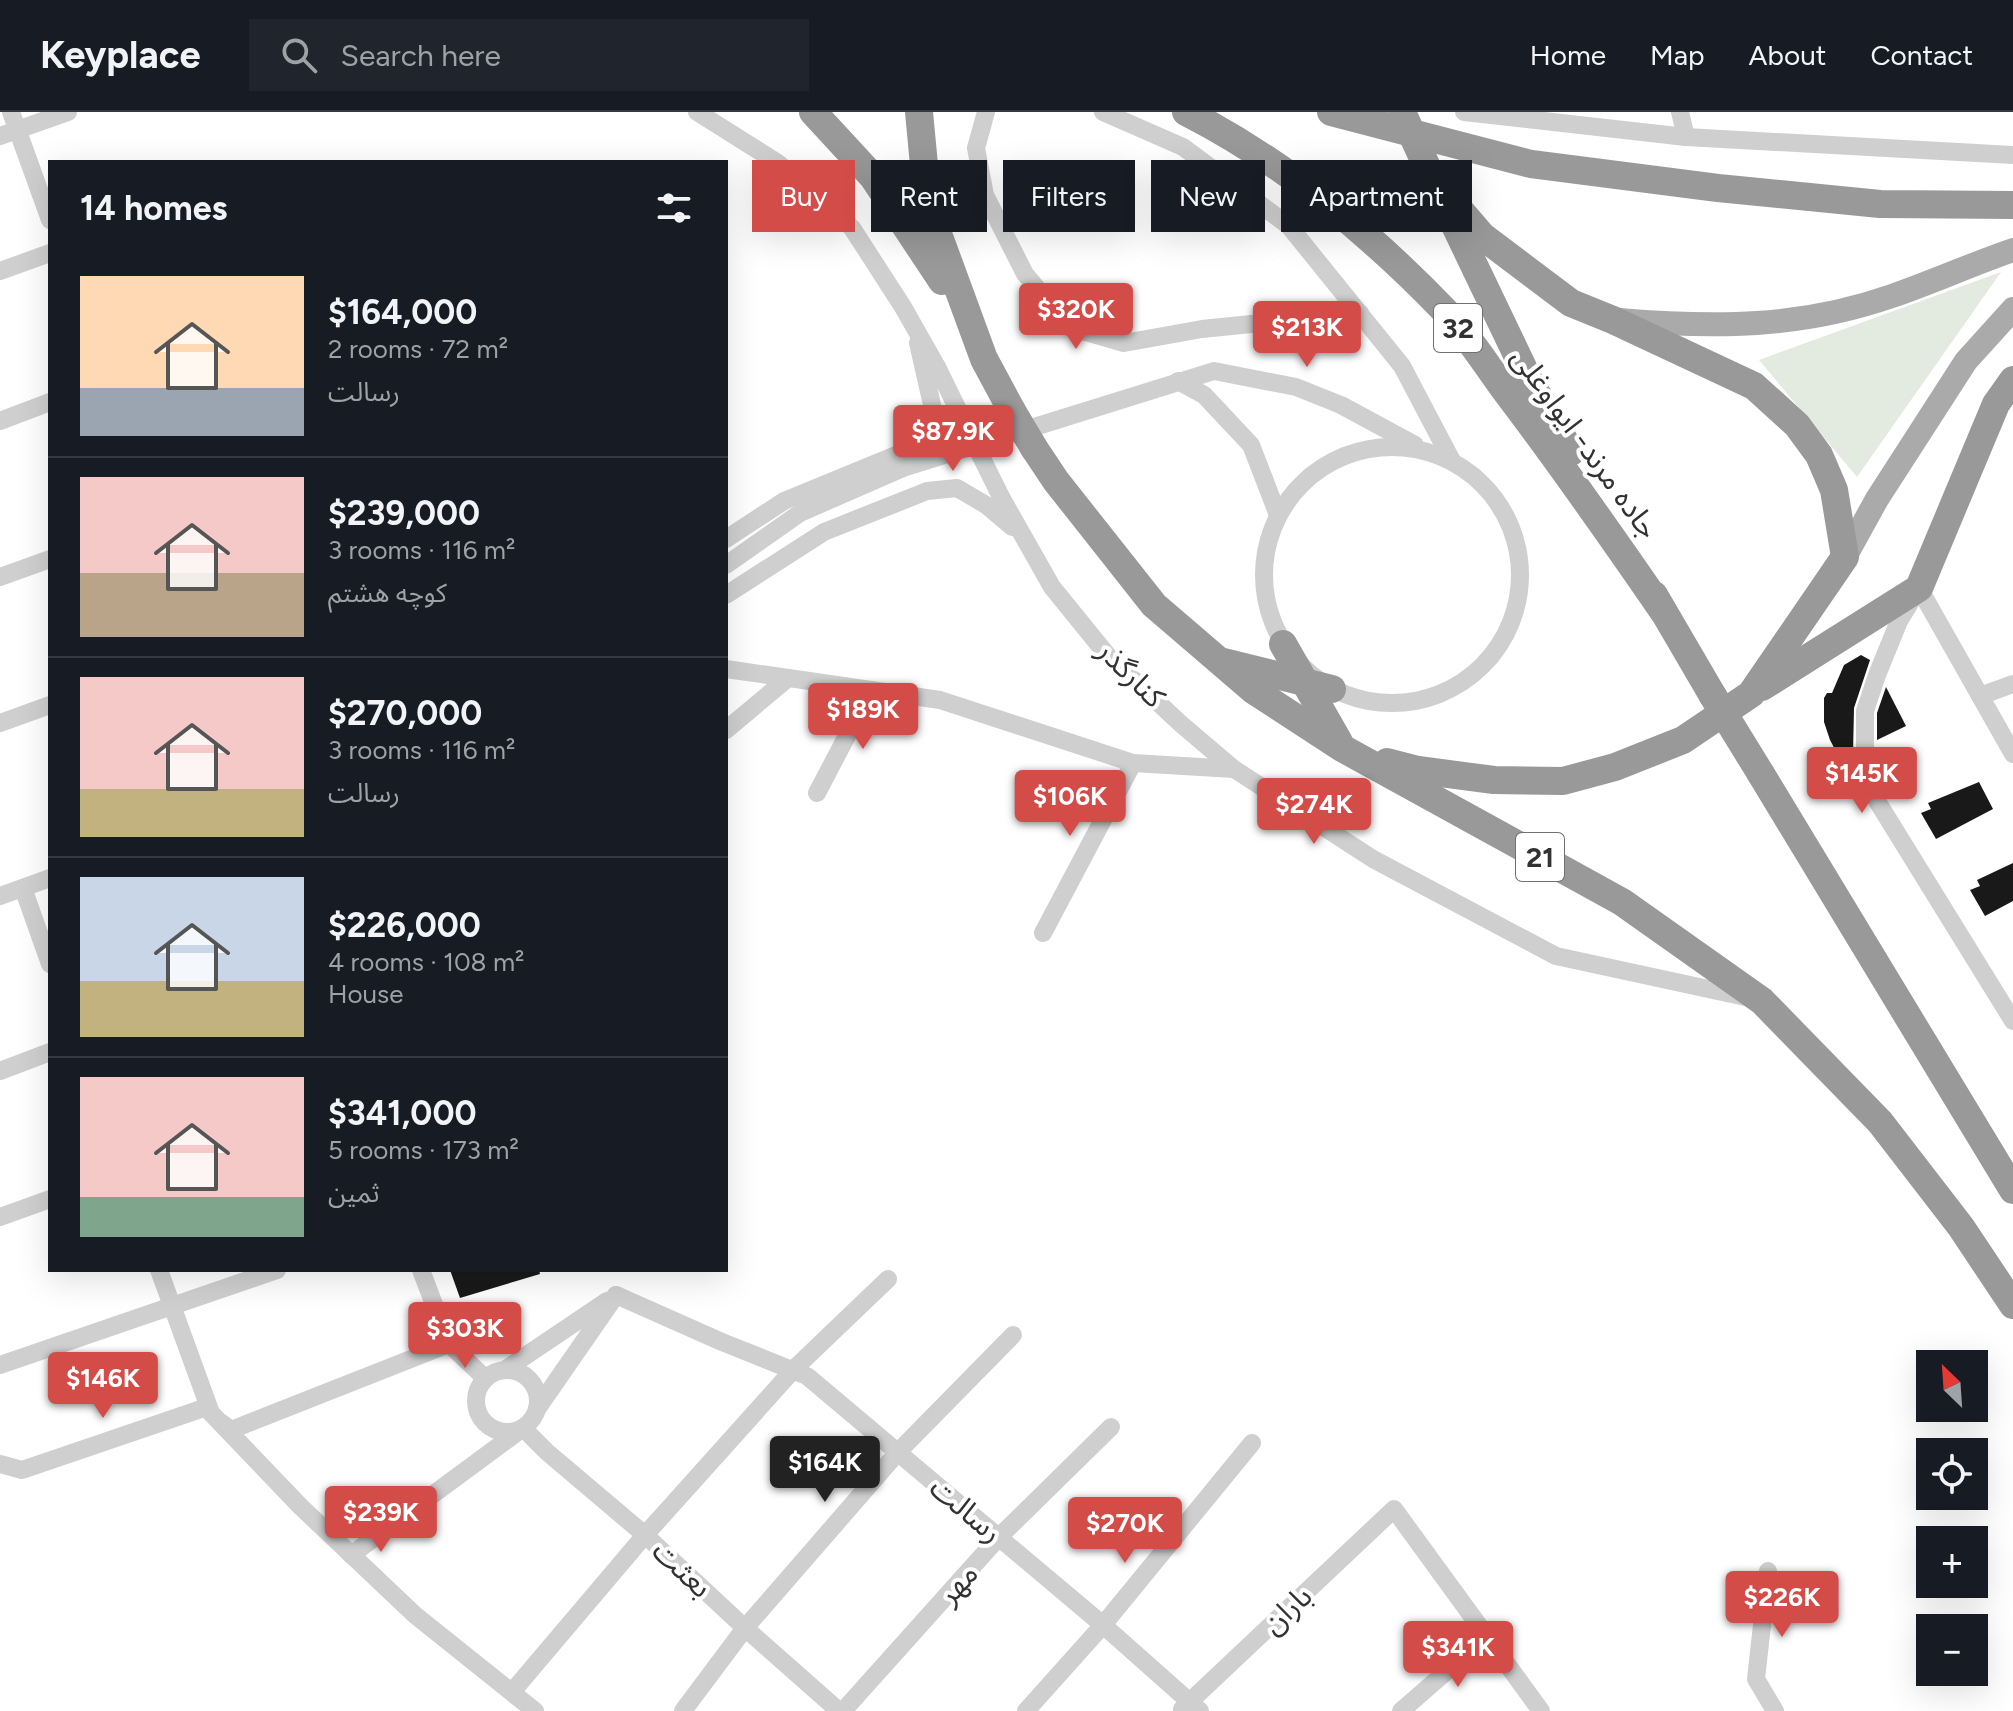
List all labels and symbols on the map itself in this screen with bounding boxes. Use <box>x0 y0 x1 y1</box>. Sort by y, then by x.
pin: $320K <box>1020 283 1132 351</box>
pin: $213K <box>1251 301 1363 369</box>
road number: 32 <box>1434 304 1482 352</box>
street label: جاده مرند- ایواوغلی <box>1503 340 1667 546</box>
pin: $87.9K <box>888 405 1018 473</box>
street label: کنارگذر <box>1089 631 1173 716</box>
pin: $189K <box>807 683 919 751</box>
pin: $145K <box>1806 747 1918 815</box>
pin: $106K <box>1014 770 1126 838</box>
pin: $274K <box>1258 778 1370 846</box>
road number: 21 <box>1516 833 1564 881</box>
pin: $303K <box>409 1302 521 1370</box>
north arrow <box>1916 1350 1988 1422</box>
pin: $146K <box>47 1352 159 1420</box>
pin: $164K <box>769 1436 881 1504</box>
street label: رسالت <box>923 1469 1010 1550</box>
pin: $239K <box>325 1486 437 1554</box>
pin: $270K <box>1069 1497 1181 1565</box>
street label: بعثت <box>645 1532 720 1605</box>
street label: مهر <box>929 1555 986 1613</box>
pin: $226K <box>1726 1571 1838 1639</box>
street label: باران <box>1254 1577 1319 1642</box>
pin: $341K <box>1402 1621 1514 1689</box>

